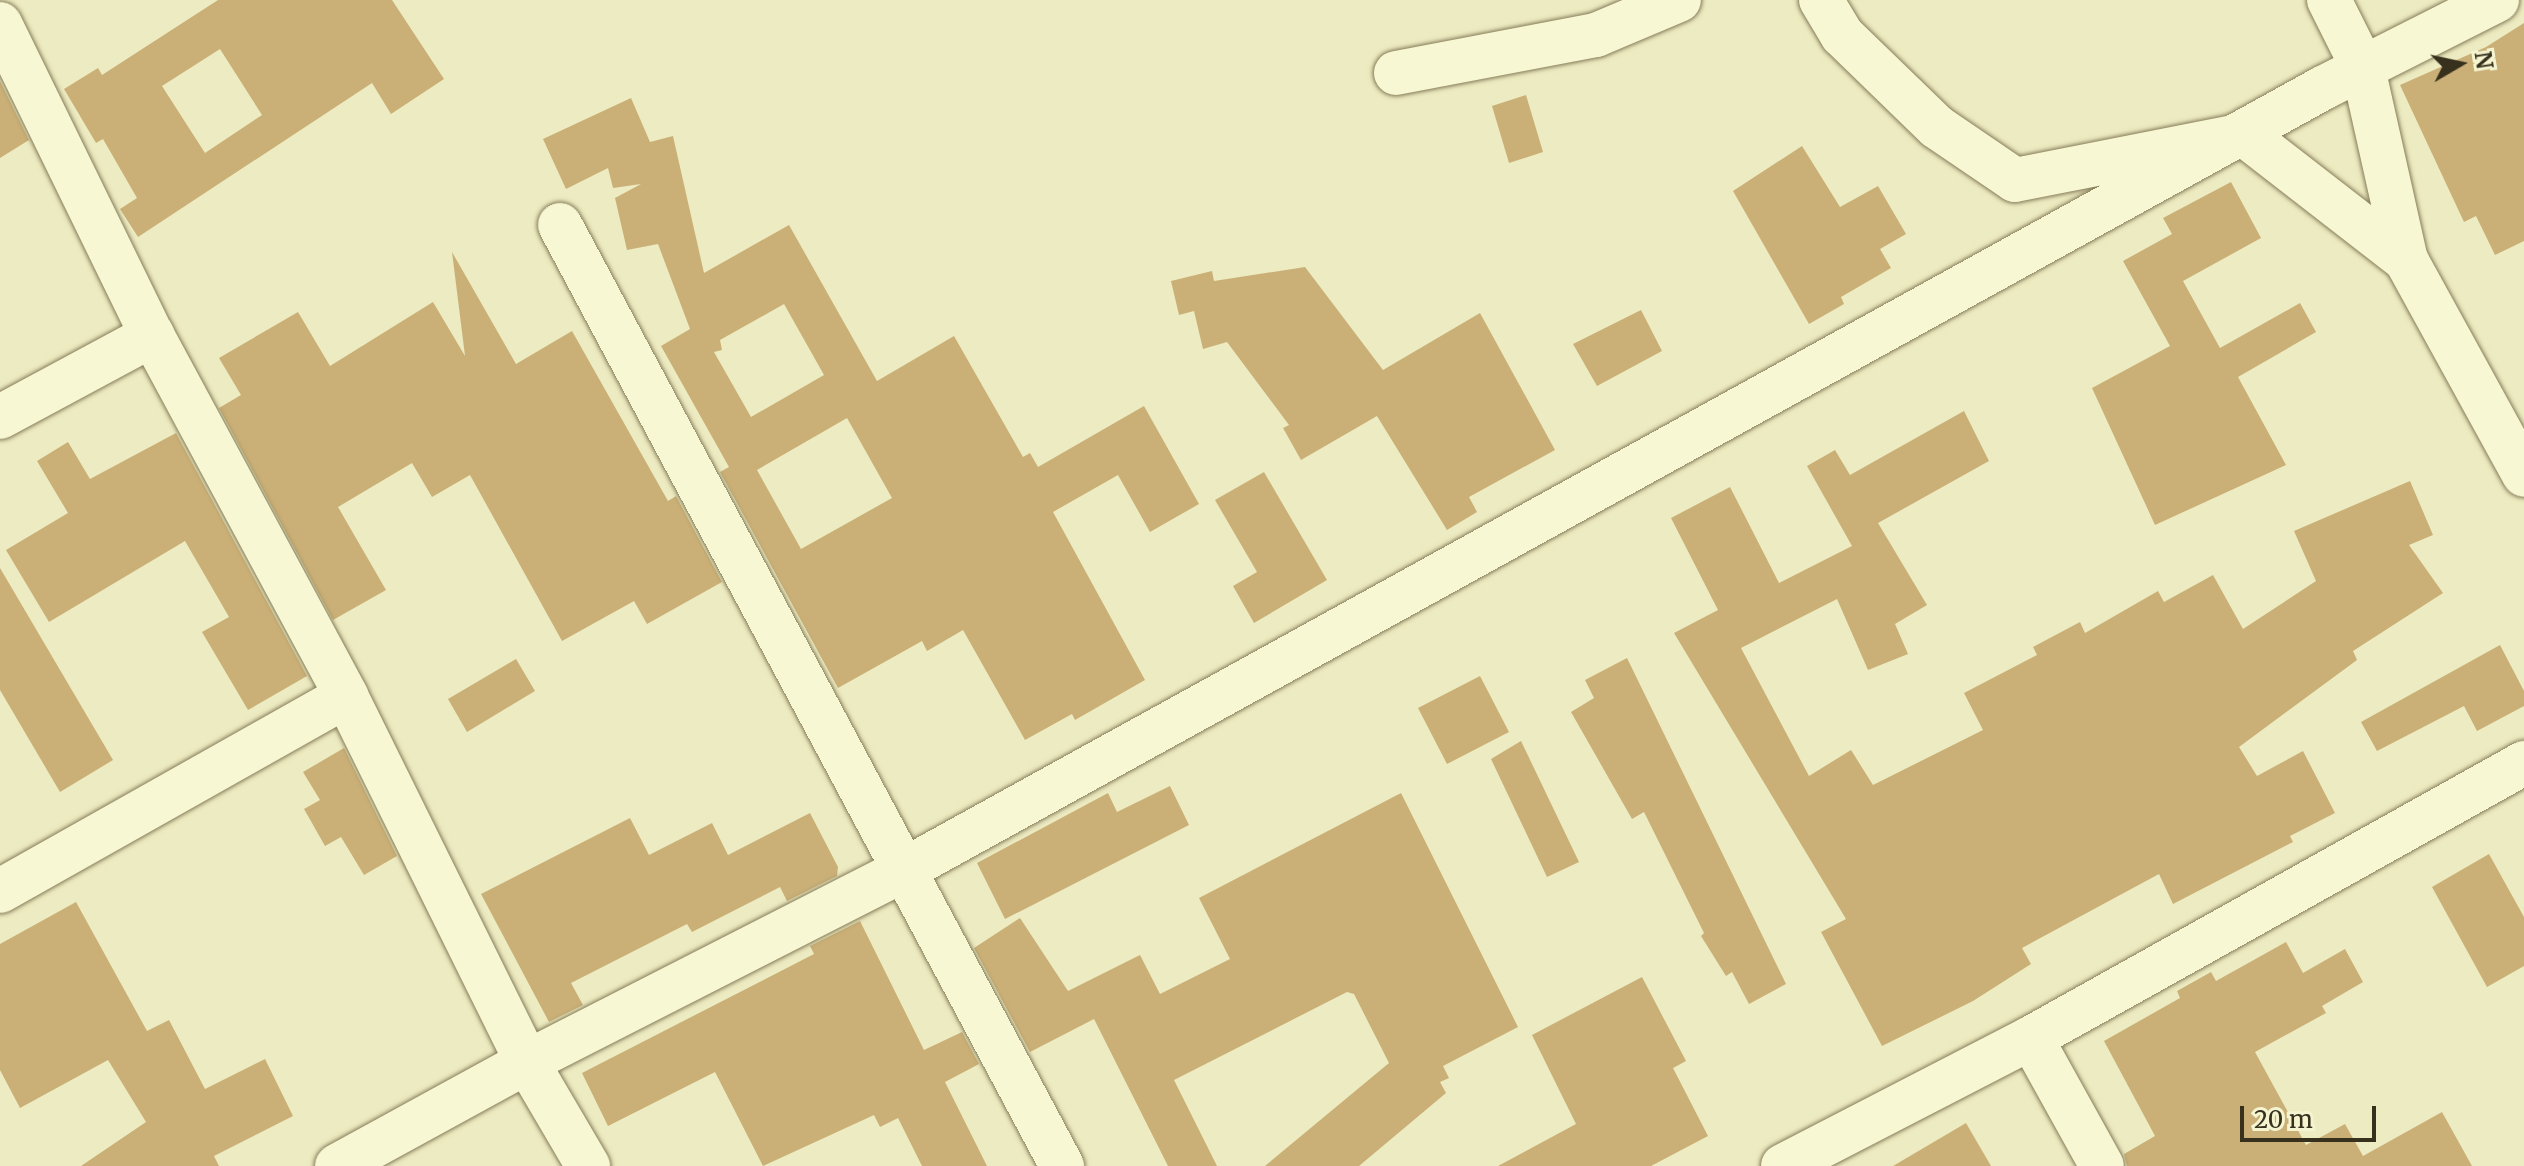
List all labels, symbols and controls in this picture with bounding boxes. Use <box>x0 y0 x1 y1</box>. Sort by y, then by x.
north arrow <box>2420 24 2500 104</box>
text: N <box>2469 49 2499 71</box>
scale bar <box>2244 1090 2380 1140</box>
text: 20 m <box>2254 1104 2313 1135</box>

